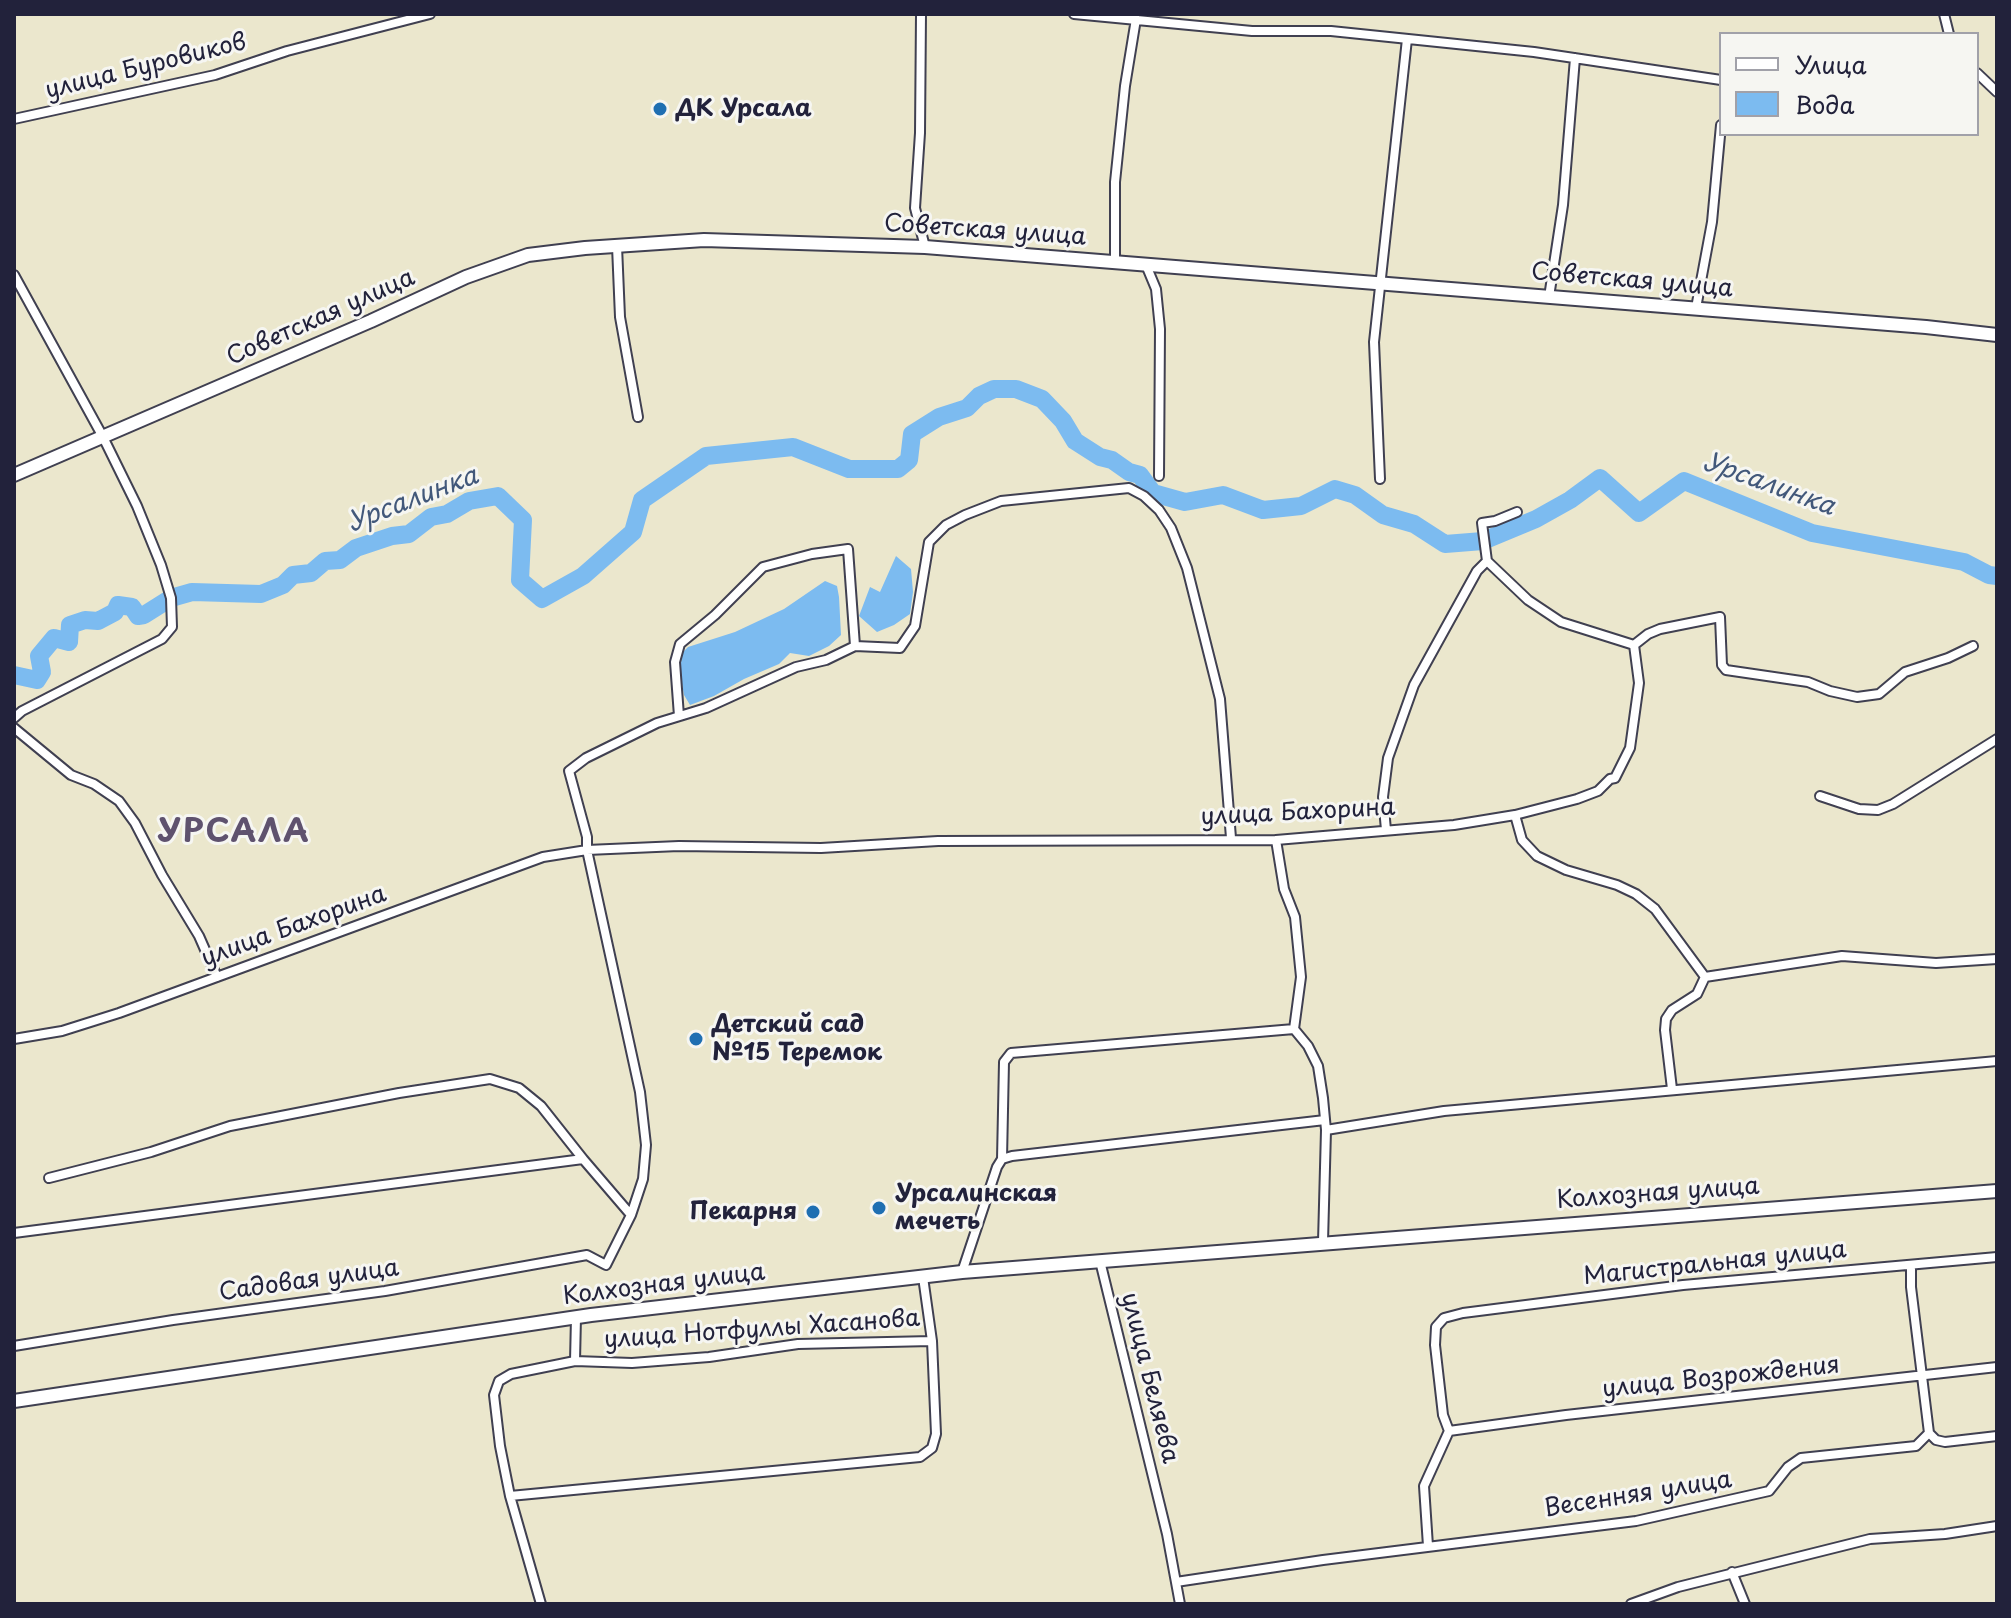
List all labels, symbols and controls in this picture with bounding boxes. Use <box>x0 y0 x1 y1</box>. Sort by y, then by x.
street label: улица Буровиков <box>42 28 250 106</box>
legend <box>1719 32 1979 136</box>
text: Улица <box>1795 46 1867 82</box>
text: Вода <box>1795 86 1854 122</box>
place label: ДК Урсала <box>676 95 812 123</box>
marker: ДК Урсала <box>651 100 669 118</box>
street label: Советская улица <box>883 210 1087 252</box>
street label: Советская улица <box>1530 258 1734 304</box>
street label: Советская улица <box>223 264 419 372</box>
water label: Урсалинка <box>1699 447 1839 523</box>
water label: Урсалинка <box>343 461 483 539</box>
street label: улица Бахорина <box>1200 794 1396 832</box>
district label: УРСАЛА <box>158 814 310 852</box>
street label: улица Бахорина <box>198 880 390 974</box>
place label: Детский сад №15 Теремок <box>712 1011 882 1067</box>
marker: Детский сад №15 Теремок <box>687 1030 705 1048</box>
street label: Колхозная улица <box>1556 1173 1760 1215</box>
place label: Урсалинская мечеть <box>895 1180 1057 1236</box>
place label: Пекарня <box>690 1198 797 1226</box>
marker: Урсалинская мечеть <box>870 1199 888 1217</box>
marker: Пекарня <box>804 1203 822 1221</box>
street label: Магистральная улица <box>1582 1236 1848 1292</box>
street label: Садовая улица <box>217 1254 401 1308</box>
street label: Колхозная улица <box>561 1258 767 1312</box>
street label: улица Беляева <box>1114 1290 1184 1466</box>
street label: улица Нотфуллы Хасанова <box>603 1305 921 1355</box>
street label: улица Возрождения <box>1601 1351 1841 1405</box>
street label: Весенняя улица <box>1542 1466 1734 1524</box>

